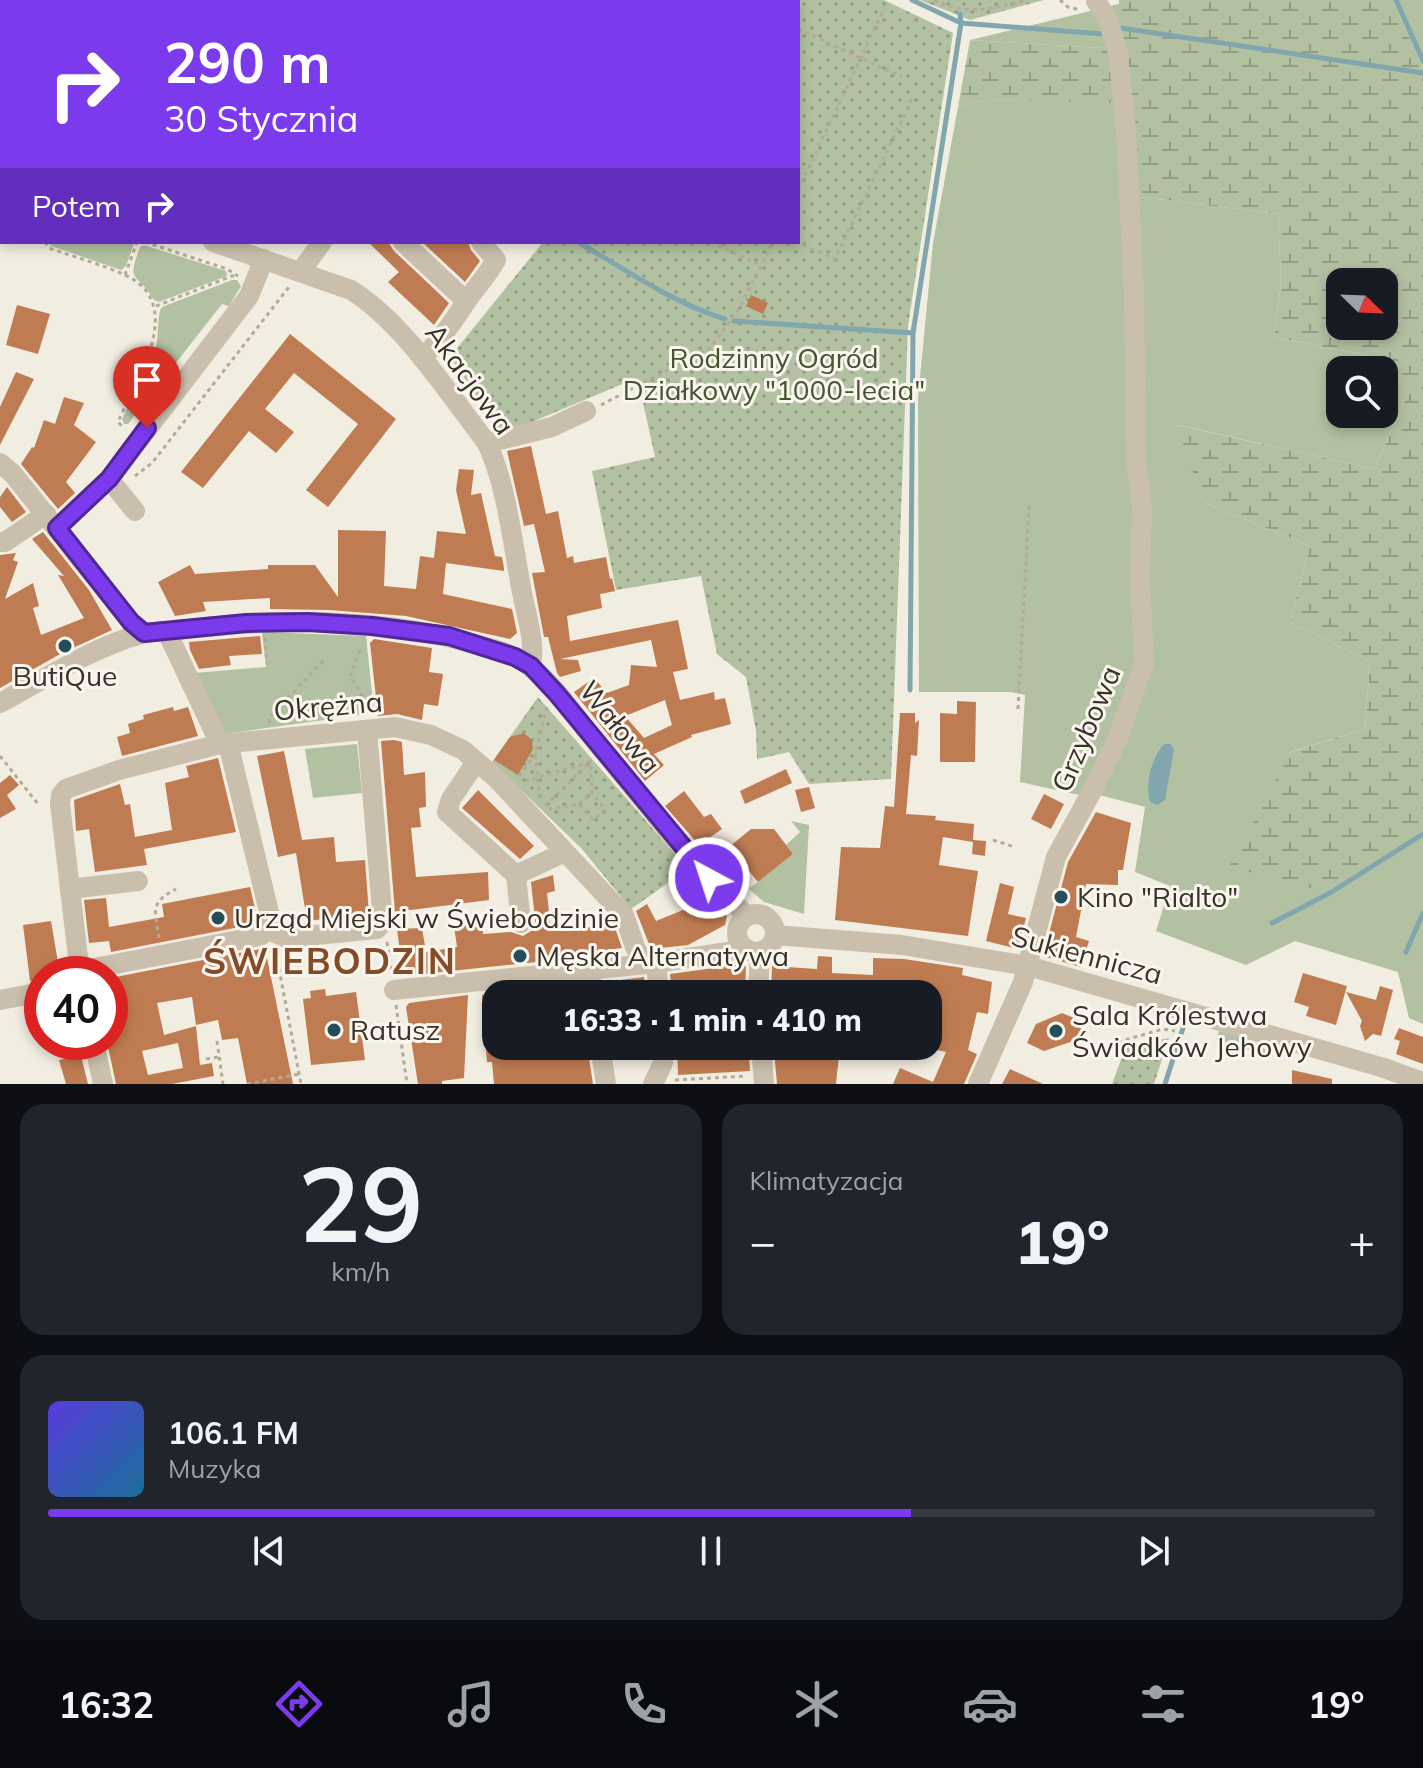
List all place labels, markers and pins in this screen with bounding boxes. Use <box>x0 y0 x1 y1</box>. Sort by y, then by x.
pin <box>113 346 181 428</box>
marker: ButiQue <box>56 637 74 655</box>
place label: ButiQue <box>13 658 117 693</box>
place label: Kino "Rialto" <box>1077 879 1238 914</box>
marker: Kino "Rialto" <box>1052 888 1070 906</box>
place label: Urząd Miejski w Świebodzinie <box>234 900 619 935</box>
marker: Urząd Miejski w Świebodzinie <box>209 909 227 927</box>
place label: Męska Alternatywa <box>536 938 789 973</box>
marker: Męska Alternatywa <box>511 947 529 965</box>
place label: Sala Królestwa Świadków Jehowy <box>1072 997 1312 1064</box>
place label: Ratusz <box>350 1012 440 1047</box>
marker: Ratusz <box>325 1021 343 1039</box>
marker: Sala Królestwa Świadków Jehowy <box>1047 1022 1065 1040</box>

